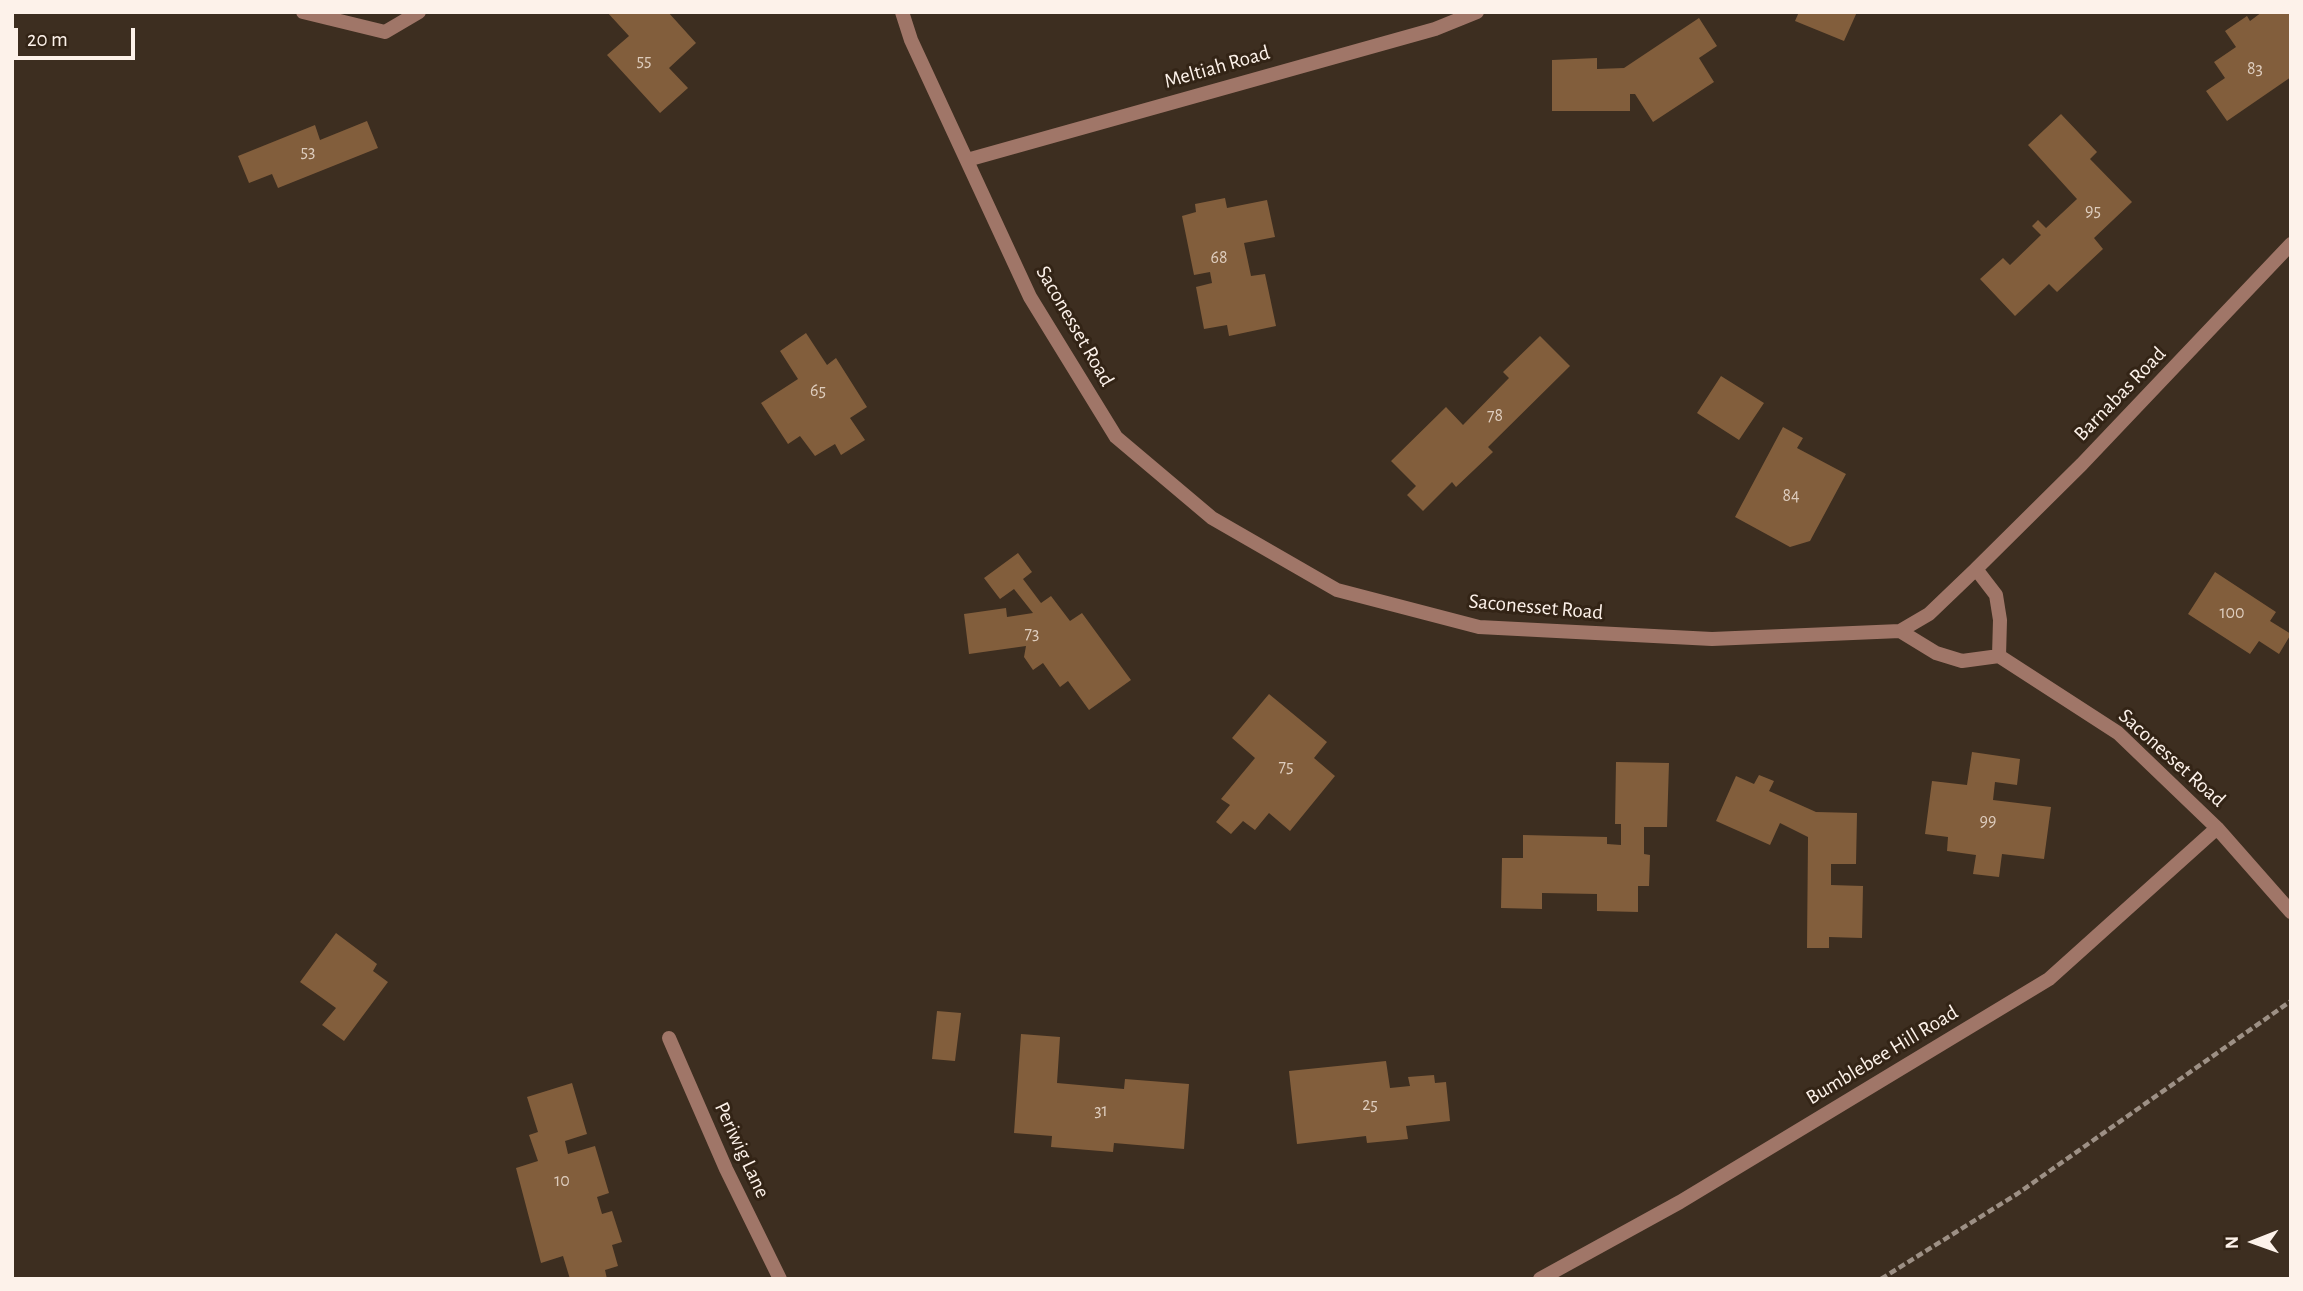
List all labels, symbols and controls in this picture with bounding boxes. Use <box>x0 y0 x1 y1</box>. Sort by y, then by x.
scale bar <box>18 14 138 58</box>
text: 20 m <box>27 29 68 50</box>
street label: Meltiah Road <box>1161 40 1273 94</box>
house number: 55 <box>636 50 652 72</box>
house number: 83 <box>2247 58 2263 80</box>
house number: 53 <box>301 141 315 163</box>
house number: 95 <box>2085 200 2101 222</box>
house number: 68 <box>1211 247 1227 269</box>
street label: Saconesset Road <box>1030 261 1120 391</box>
street label: Barnabas Road <box>2069 342 2171 446</box>
house number: 65 <box>810 380 826 402</box>
house number: 78 <box>1487 405 1503 427</box>
house number: 84 <box>1782 485 1800 507</box>
street label: Saconesset Road <box>1468 589 1604 625</box>
house number: 100 <box>2219 602 2245 624</box>
house number: 73 <box>1025 623 1039 645</box>
street label: Saconesset Road <box>2113 703 2231 813</box>
house number: 75 <box>1278 756 1294 778</box>
house number: 99 <box>1980 810 1996 832</box>
street label: Bumblebee Hill Road <box>1801 1000 1963 1110</box>
house number: 25 <box>1362 1094 1378 1116</box>
street label: Periwig Lane <box>709 1098 775 1202</box>
house number: 31 <box>1094 1100 1108 1122</box>
house number: 10 <box>554 1170 570 1192</box>
north arrow <box>2219 1207 2289 1277</box>
text: N <box>2223 1236 2242 1249</box>

